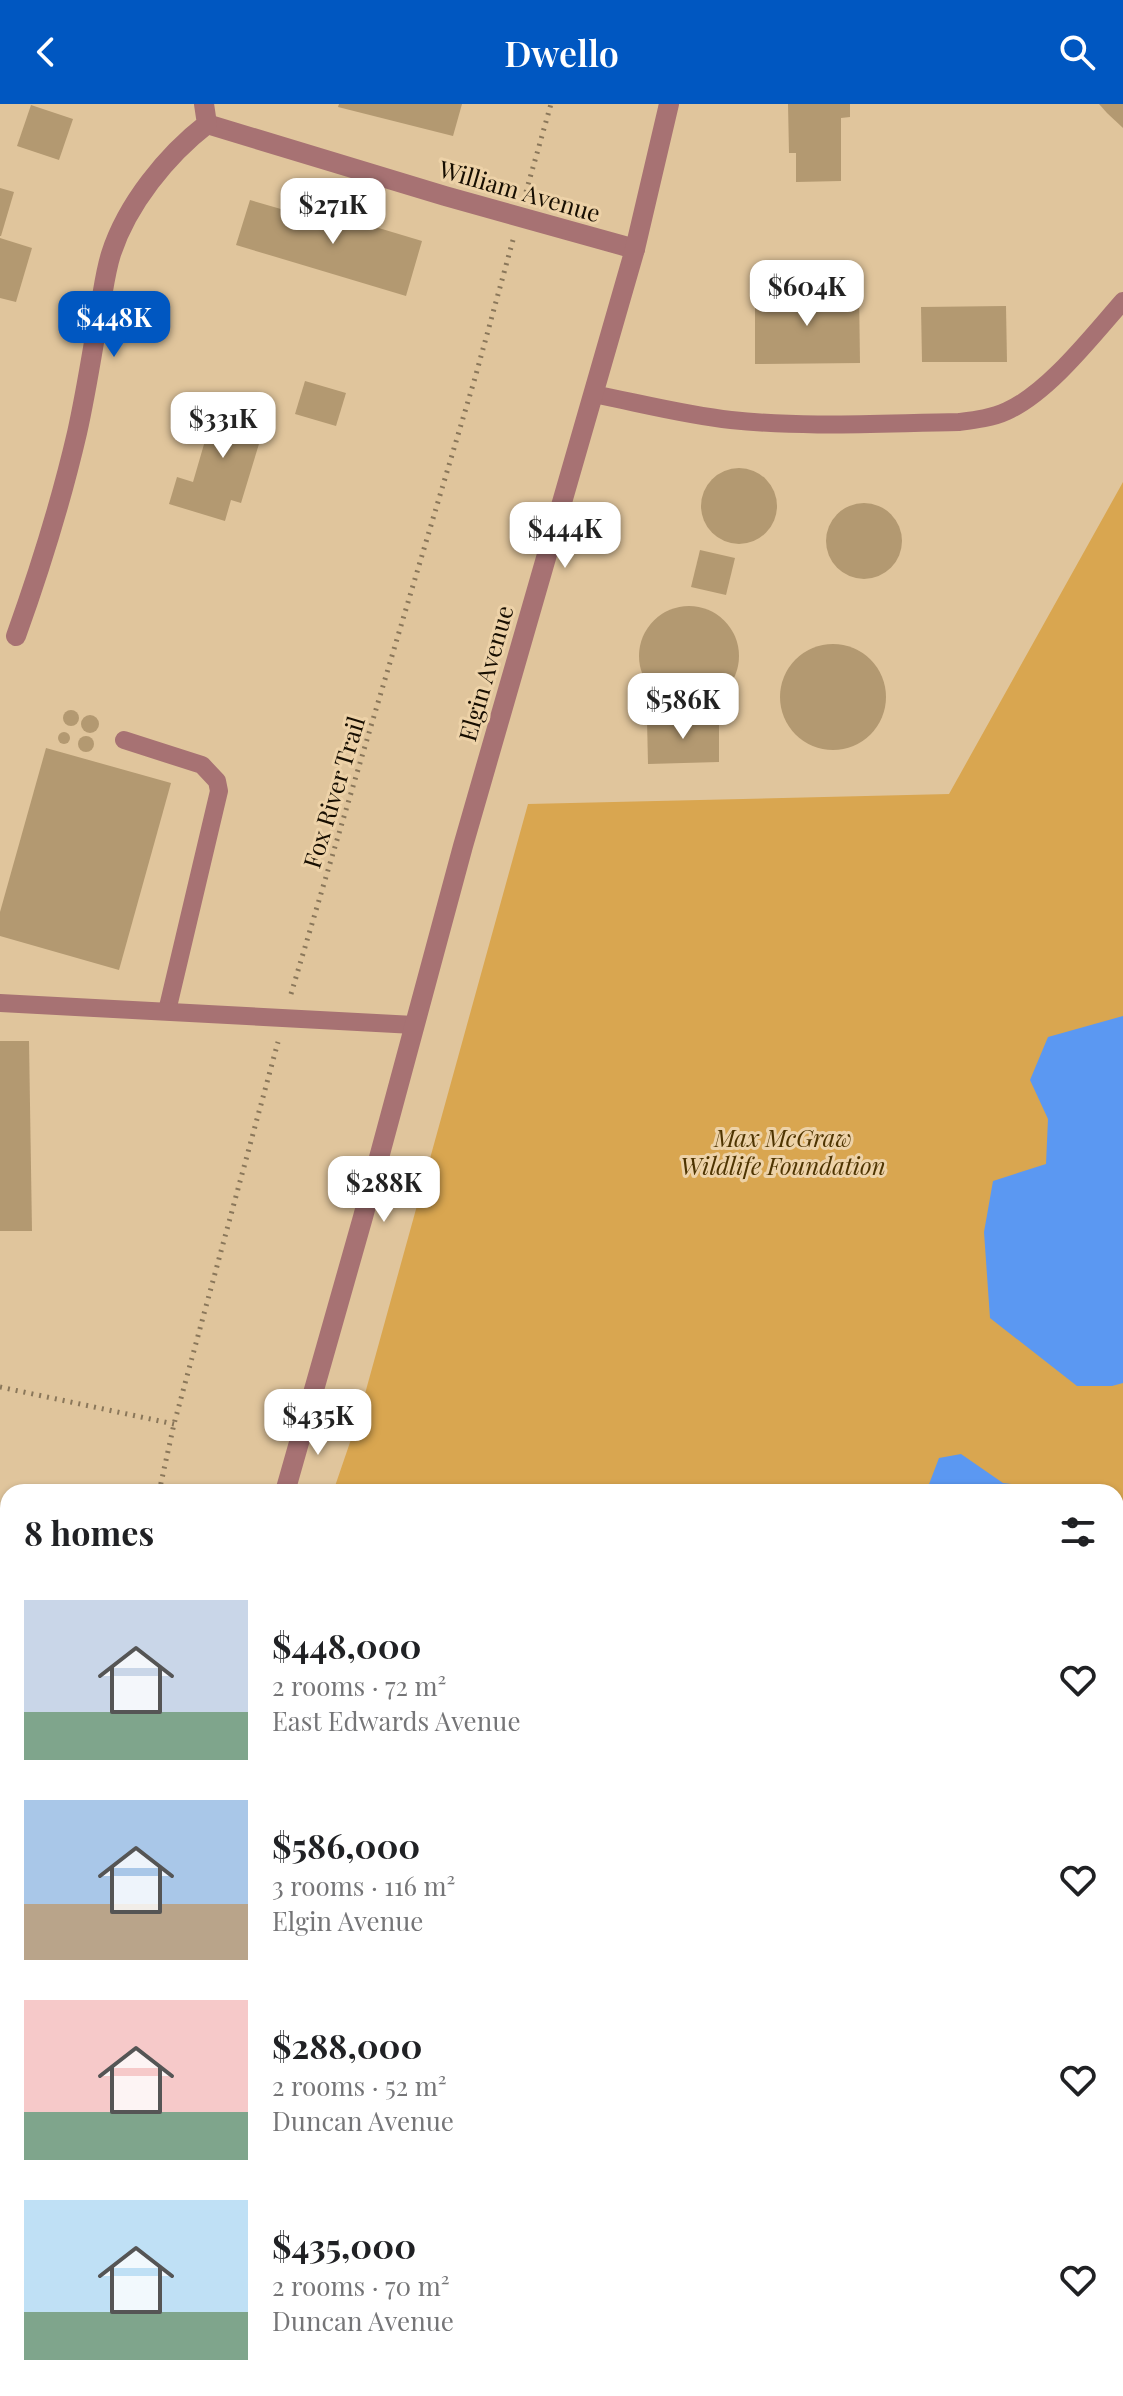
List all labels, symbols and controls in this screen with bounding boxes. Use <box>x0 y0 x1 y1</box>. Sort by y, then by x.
text: Dwello <box>504 28 619 76</box>
icon: back <box>24 30 68 74</box>
icon: search <box>1055 30 1099 74</box>
street label: William Avenue <box>435 151 604 228</box>
pin: $271K <box>277 178 389 246</box>
text: $271K <box>299 186 367 221</box>
pin: $604K <box>751 260 863 328</box>
text: $604K <box>768 268 846 303</box>
pin: $448K <box>58 291 170 359</box>
text: $448K <box>76 299 152 334</box>
pin: $331K <box>167 392 279 460</box>
text: $331K <box>189 400 257 435</box>
pin: $444K <box>509 502 621 570</box>
text: $444K <box>528 510 602 545</box>
street label: Elgin Avenue <box>450 601 520 745</box>
pin: $586K <box>627 673 739 741</box>
text: $586K <box>646 681 720 716</box>
street label: Fox River Trail <box>295 712 371 872</box>
park label: Max McGraw Wildlife Foundation <box>680 1121 886 1181</box>
pin: $288K <box>328 1156 440 1224</box>
text: $288K <box>346 1164 422 1199</box>
pin: $435K <box>262 1389 374 1457</box>
text: $435K <box>282 1397 354 1432</box>
text: 8 homes <box>24 1509 154 1555</box>
icon: filters <box>1056 1510 1100 1554</box>
text: $448,000 <box>272 1622 422 1668</box>
icon: home <box>88 1632 184 1728</box>
icon: heart <box>1056 1658 1100 1702</box>
text: 2 rooms · 72 m² <box>272 1668 446 1703</box>
text: East Edwards Avenue <box>272 1703 521 1738</box>
text: $586,000 <box>272 1822 420 1868</box>
icon: home <box>88 1832 184 1928</box>
icon: heart <box>1056 1858 1100 1902</box>
text: 3 rooms · 116 m² <box>272 1868 455 1903</box>
text: Elgin Avenue <box>272 1903 424 1938</box>
text: $288,000 <box>272 2022 422 2068</box>
icon: home <box>88 2032 184 2128</box>
icon: heart <box>1056 2058 1100 2102</box>
text: 2 rooms · 52 m² <box>272 2068 447 2103</box>
text: Duncan Avenue <box>272 2103 454 2138</box>
text: $435,000 <box>272 2222 416 2268</box>
icon: home <box>88 2232 184 2328</box>
icon: heart <box>1056 2258 1100 2302</box>
text: 2 rooms · 70 m² <box>272 2268 450 2303</box>
text: Duncan Avenue <box>272 2303 454 2338</box>

